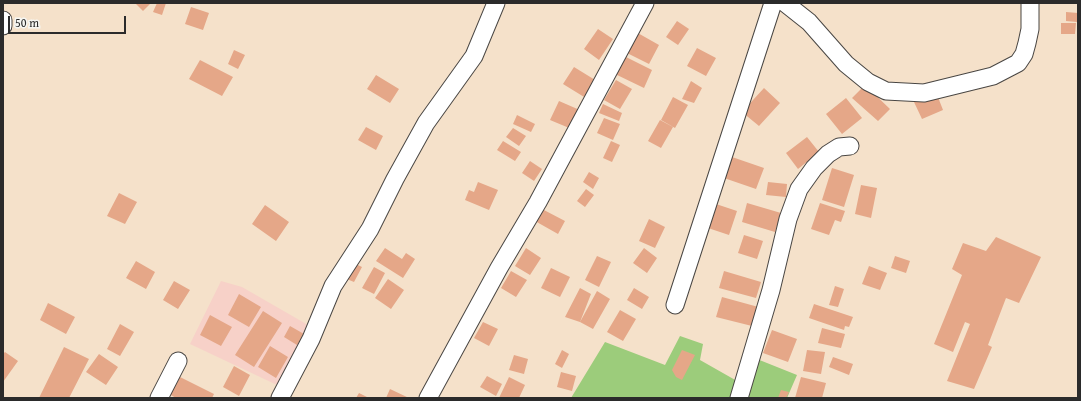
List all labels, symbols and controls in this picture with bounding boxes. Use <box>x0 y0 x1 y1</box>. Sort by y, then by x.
scale bar <box>10 8 128 34</box>
text: 50 m <box>15 14 39 31</box>

